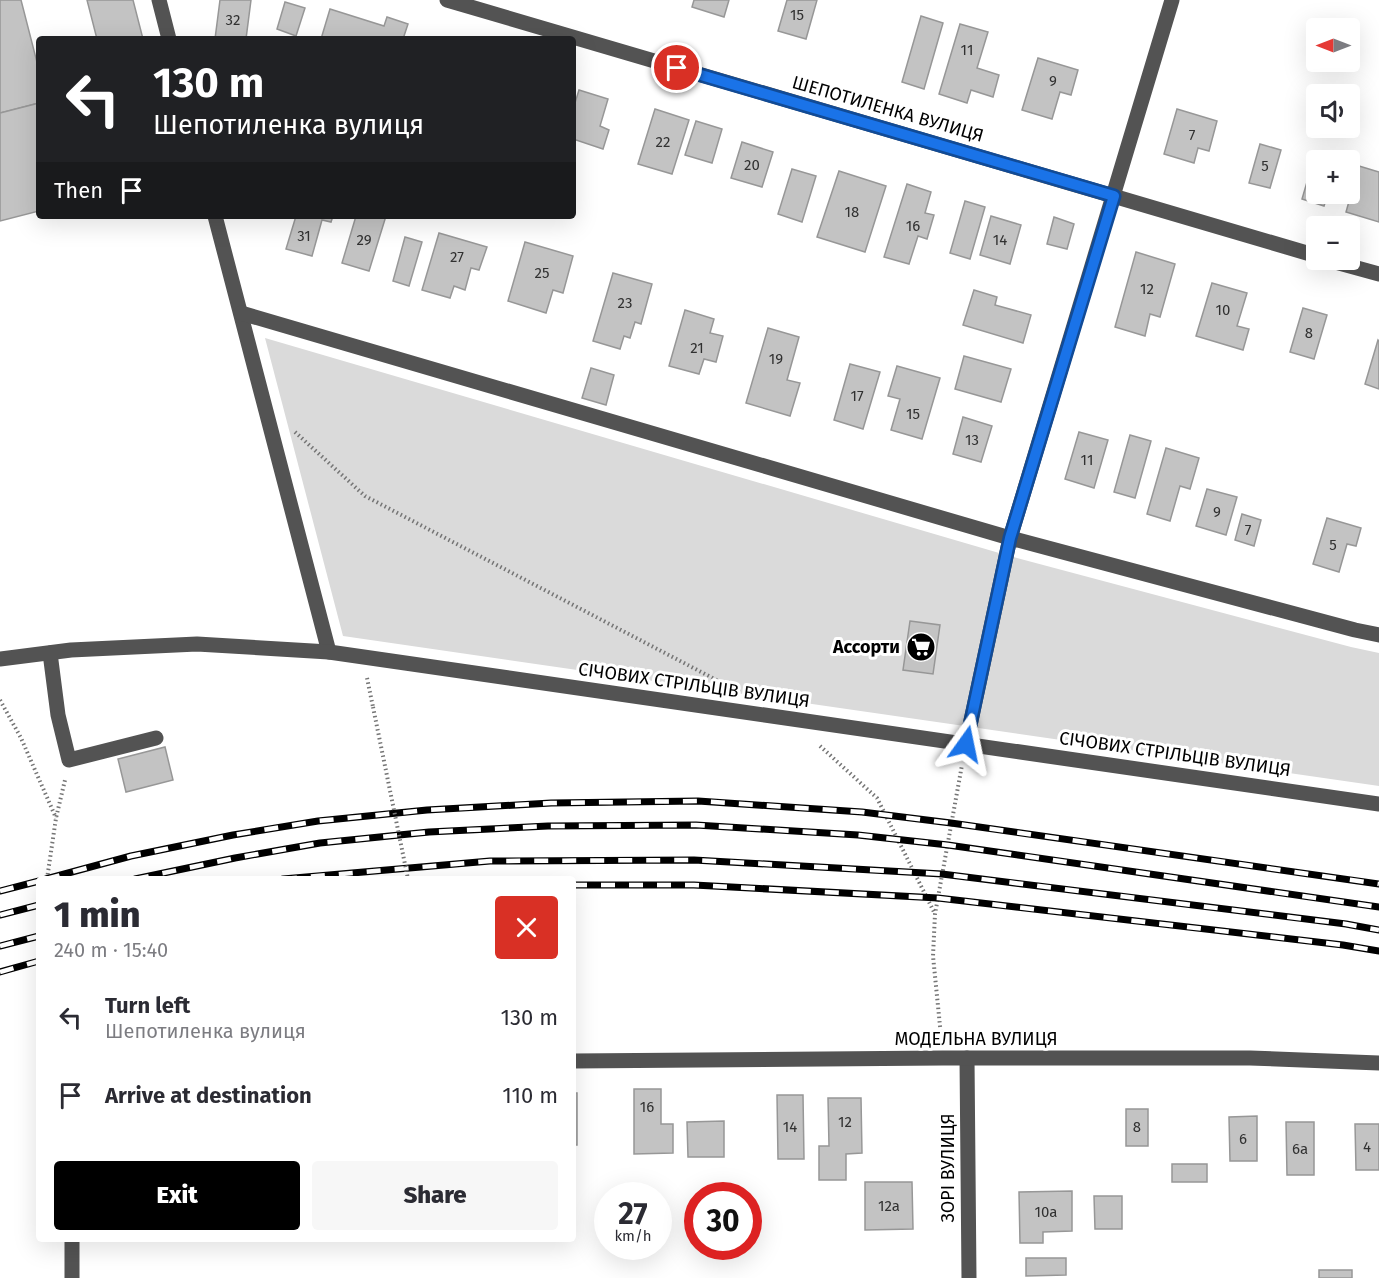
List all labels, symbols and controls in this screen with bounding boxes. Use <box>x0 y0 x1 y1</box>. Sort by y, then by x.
house number: 15 <box>790 6 804 24</box>
house number: 32 <box>226 11 240 29</box>
north arrow <box>1306 18 1360 72</box>
map controls <box>1306 18 1360 270</box>
house number: 11 <box>961 41 973 59</box>
pin <box>651 42 702 93</box>
icon: arrive <box>660 51 693 84</box>
text: 130 m <box>153 58 264 108</box>
icon: left <box>54 60 132 138</box>
street label: ШЕПОТИЛЕНКА ВУЛИЦЯ <box>790 71 986 147</box>
house number: 9 <box>1049 72 1057 90</box>
button: sound <box>1306 84 1360 138</box>
text: Шепотиленка вулиця <box>153 109 424 141</box>
house number: 7 <box>1189 126 1196 144</box>
house number: 22 <box>656 133 670 151</box>
button: + <box>1306 150 1360 204</box>
house number: 20 <box>744 156 760 174</box>
house number: 5 <box>1261 157 1269 175</box>
icon: arrive <box>115 174 148 207</box>
text: Then <box>54 177 103 204</box>
house number: 18 <box>845 203 859 221</box>
button: − <box>1306 216 1360 270</box>
house number: 16 <box>906 217 920 235</box>
house number: 31 <box>297 227 311 245</box>
house number: 29 <box>356 231 372 249</box>
house number: 14 <box>993 231 1007 249</box>
house number: 27 <box>450 248 464 266</box>
house number: 25 <box>535 264 549 282</box>
house number: 12 <box>1140 280 1154 298</box>
house number: 23 <box>618 294 632 312</box>
house number: 10 <box>1216 301 1230 319</box>
house number: 8 <box>1305 324 1313 342</box>
house number: 21 <box>690 339 704 357</box>
house number: 19 <box>769 350 783 368</box>
house number: 17 <box>850 387 864 405</box>
house number: 15 <box>906 405 920 423</box>
house number: 13 <box>965 431 979 449</box>
house number: 11 <box>1081 451 1093 469</box>
house number: 9 <box>1213 503 1221 521</box>
house number: 7 <box>1245 521 1252 539</box>
house number: 5 <box>1329 536 1337 554</box>
supermarket icon: Ассорти <box>905 631 937 663</box>
place label: Ассорти <box>832 636 900 658</box>
street label: СІЧОВИХ СТРІЛЬЦІВ ВУЛИЦЯ <box>577 658 811 712</box>
position arrow <box>934 712 998 776</box>
street label: СІЧОВИХ СТРІЛЬЦІВ ВУЛИЦЯ <box>1058 727 1292 781</box>
text: 1 min <box>54 893 140 937</box>
button: close <box>495 896 558 959</box>
text: 240 m · 15:40 <box>54 938 168 962</box>
text: Turn left <box>105 992 190 1019</box>
icon: left <box>54 1001 87 1034</box>
text: 130 m <box>501 1004 558 1031</box>
text: Шепотиленка вулиця <box>105 1019 306 1043</box>
street label: МОДЕЛЬНА ВУЛИЦЯ <box>894 1028 1058 1050</box>
icon: arrive <box>54 1079 87 1112</box>
text: Arrive at destination <box>105 1082 312 1109</box>
text: 110 m <box>502 1082 558 1109</box>
house number: 16 <box>640 1098 654 1116</box>
house number: 12 <box>838 1113 852 1131</box>
street label: ЗОРІ ВУЛИЦЯ <box>937 1113 959 1223</box>
house number: 14 <box>783 1118 797 1136</box>
house number: 8 <box>1133 1118 1141 1136</box>
house number: 6 <box>1239 1130 1247 1148</box>
house number: 4 <box>1363 1138 1371 1156</box>
house number: 6а <box>1292 1140 1308 1158</box>
button: Exit <box>54 1161 300 1230</box>
button: Share <box>312 1161 558 1230</box>
speed limit sign: 30 <box>684 1182 762 1260</box>
text: 27 <box>618 1196 648 1232</box>
house number: 12а <box>878 1197 900 1215</box>
house number: 10а <box>1034 1203 1058 1221</box>
text: km/h <box>614 1227 652 1245</box>

